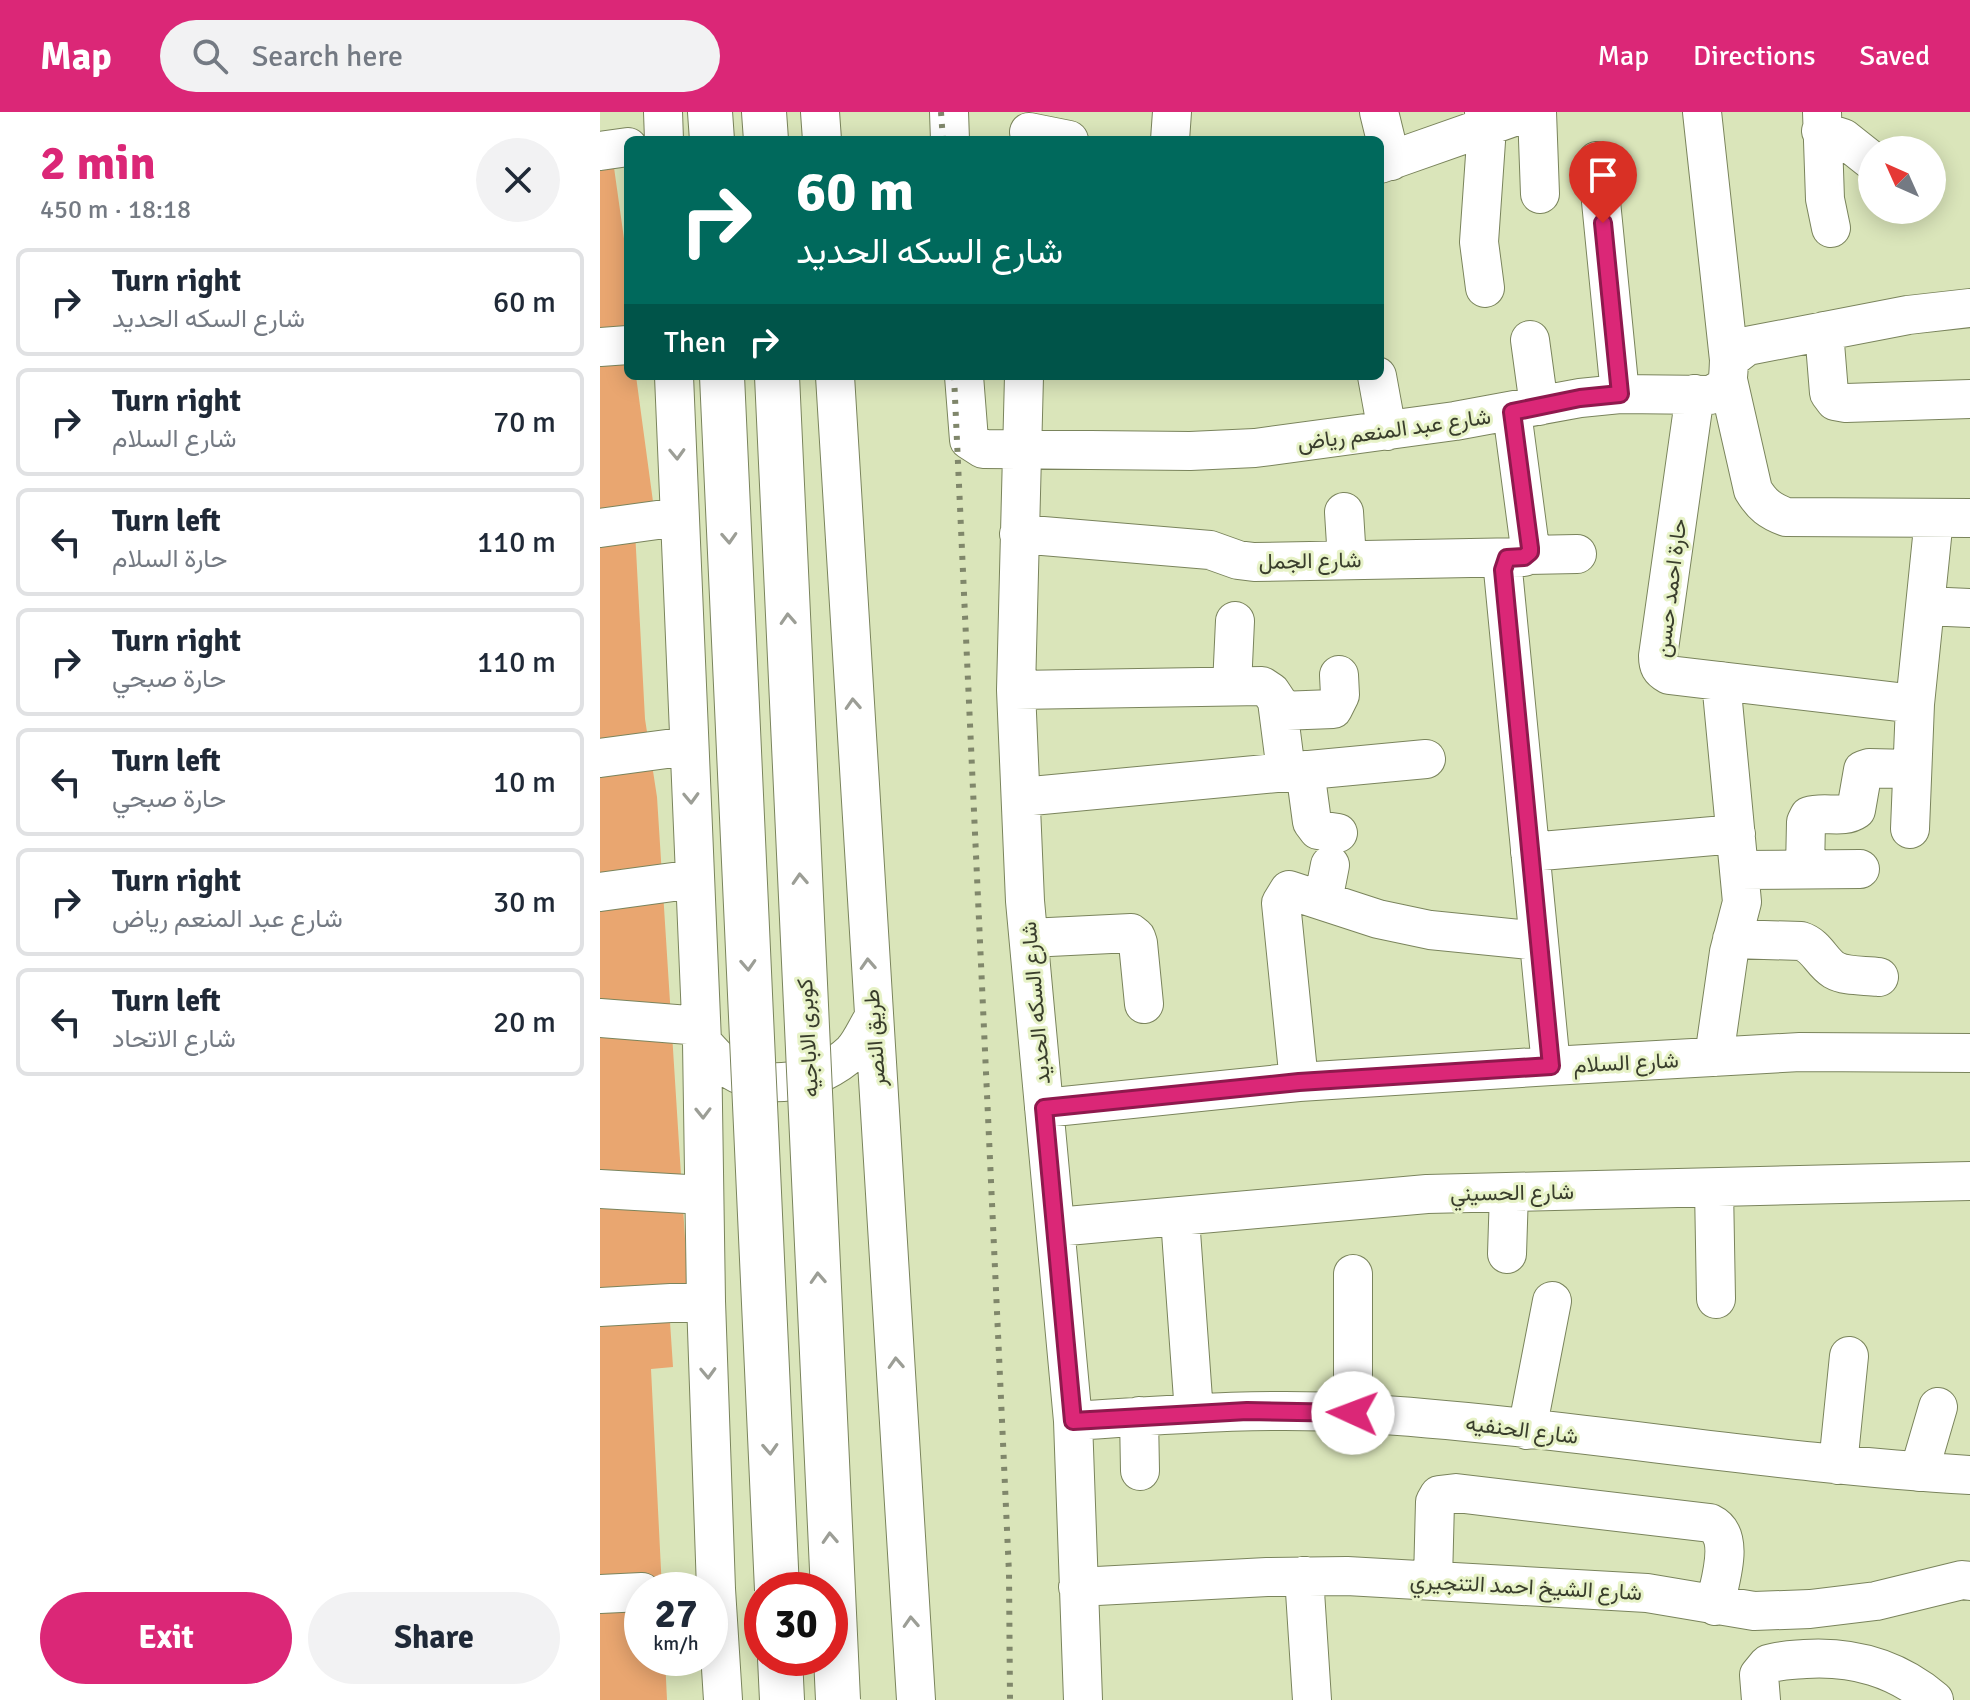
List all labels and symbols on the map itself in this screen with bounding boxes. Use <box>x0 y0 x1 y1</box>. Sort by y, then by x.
north arrow <box>1858 136 1946 224</box>
pin <box>1569 141 1637 223</box>
street label: شارع عبد المنعم رياض <box>1296 403 1493 457</box>
one-way arrow <box>668 448 685 461</box>
street label: حارة احمد حسن <box>1649 517 1692 659</box>
one-way arrow <box>720 532 737 545</box>
street label: شارع الجمل <box>1258 546 1362 576</box>
one-way arrow <box>779 612 796 625</box>
one-way arrow <box>845 697 862 710</box>
one-way arrow <box>683 792 700 805</box>
one-way arrow <box>791 872 808 885</box>
street label: شارع السكه الحديد <box>1015 920 1057 1085</box>
one-way arrow <box>860 957 877 970</box>
one-way arrow <box>740 959 757 972</box>
street label: كوبرى الاباجيه <box>791 978 824 1098</box>
street label: طريق النصر <box>858 988 891 1089</box>
street label: شارع السلام <box>1573 1046 1679 1080</box>
one-way arrow <box>694 1107 712 1120</box>
street label: شارع الحسيني <box>1450 1178 1574 1212</box>
one-way arrow <box>810 1272 827 1285</box>
one-way arrow <box>888 1356 905 1369</box>
one-way arrow <box>700 1367 717 1380</box>
position arrow <box>1311 1371 1395 1455</box>
street label: شارع الحنفيه <box>1464 1409 1580 1451</box>
one-way arrow <box>762 1443 779 1456</box>
one-way arrow <box>822 1531 839 1544</box>
street label: شارع الشيخ احمد التنجيري <box>1409 1567 1643 1611</box>
speed limit sign: 30 <box>744 1572 848 1676</box>
one-way arrow <box>903 1615 920 1628</box>

